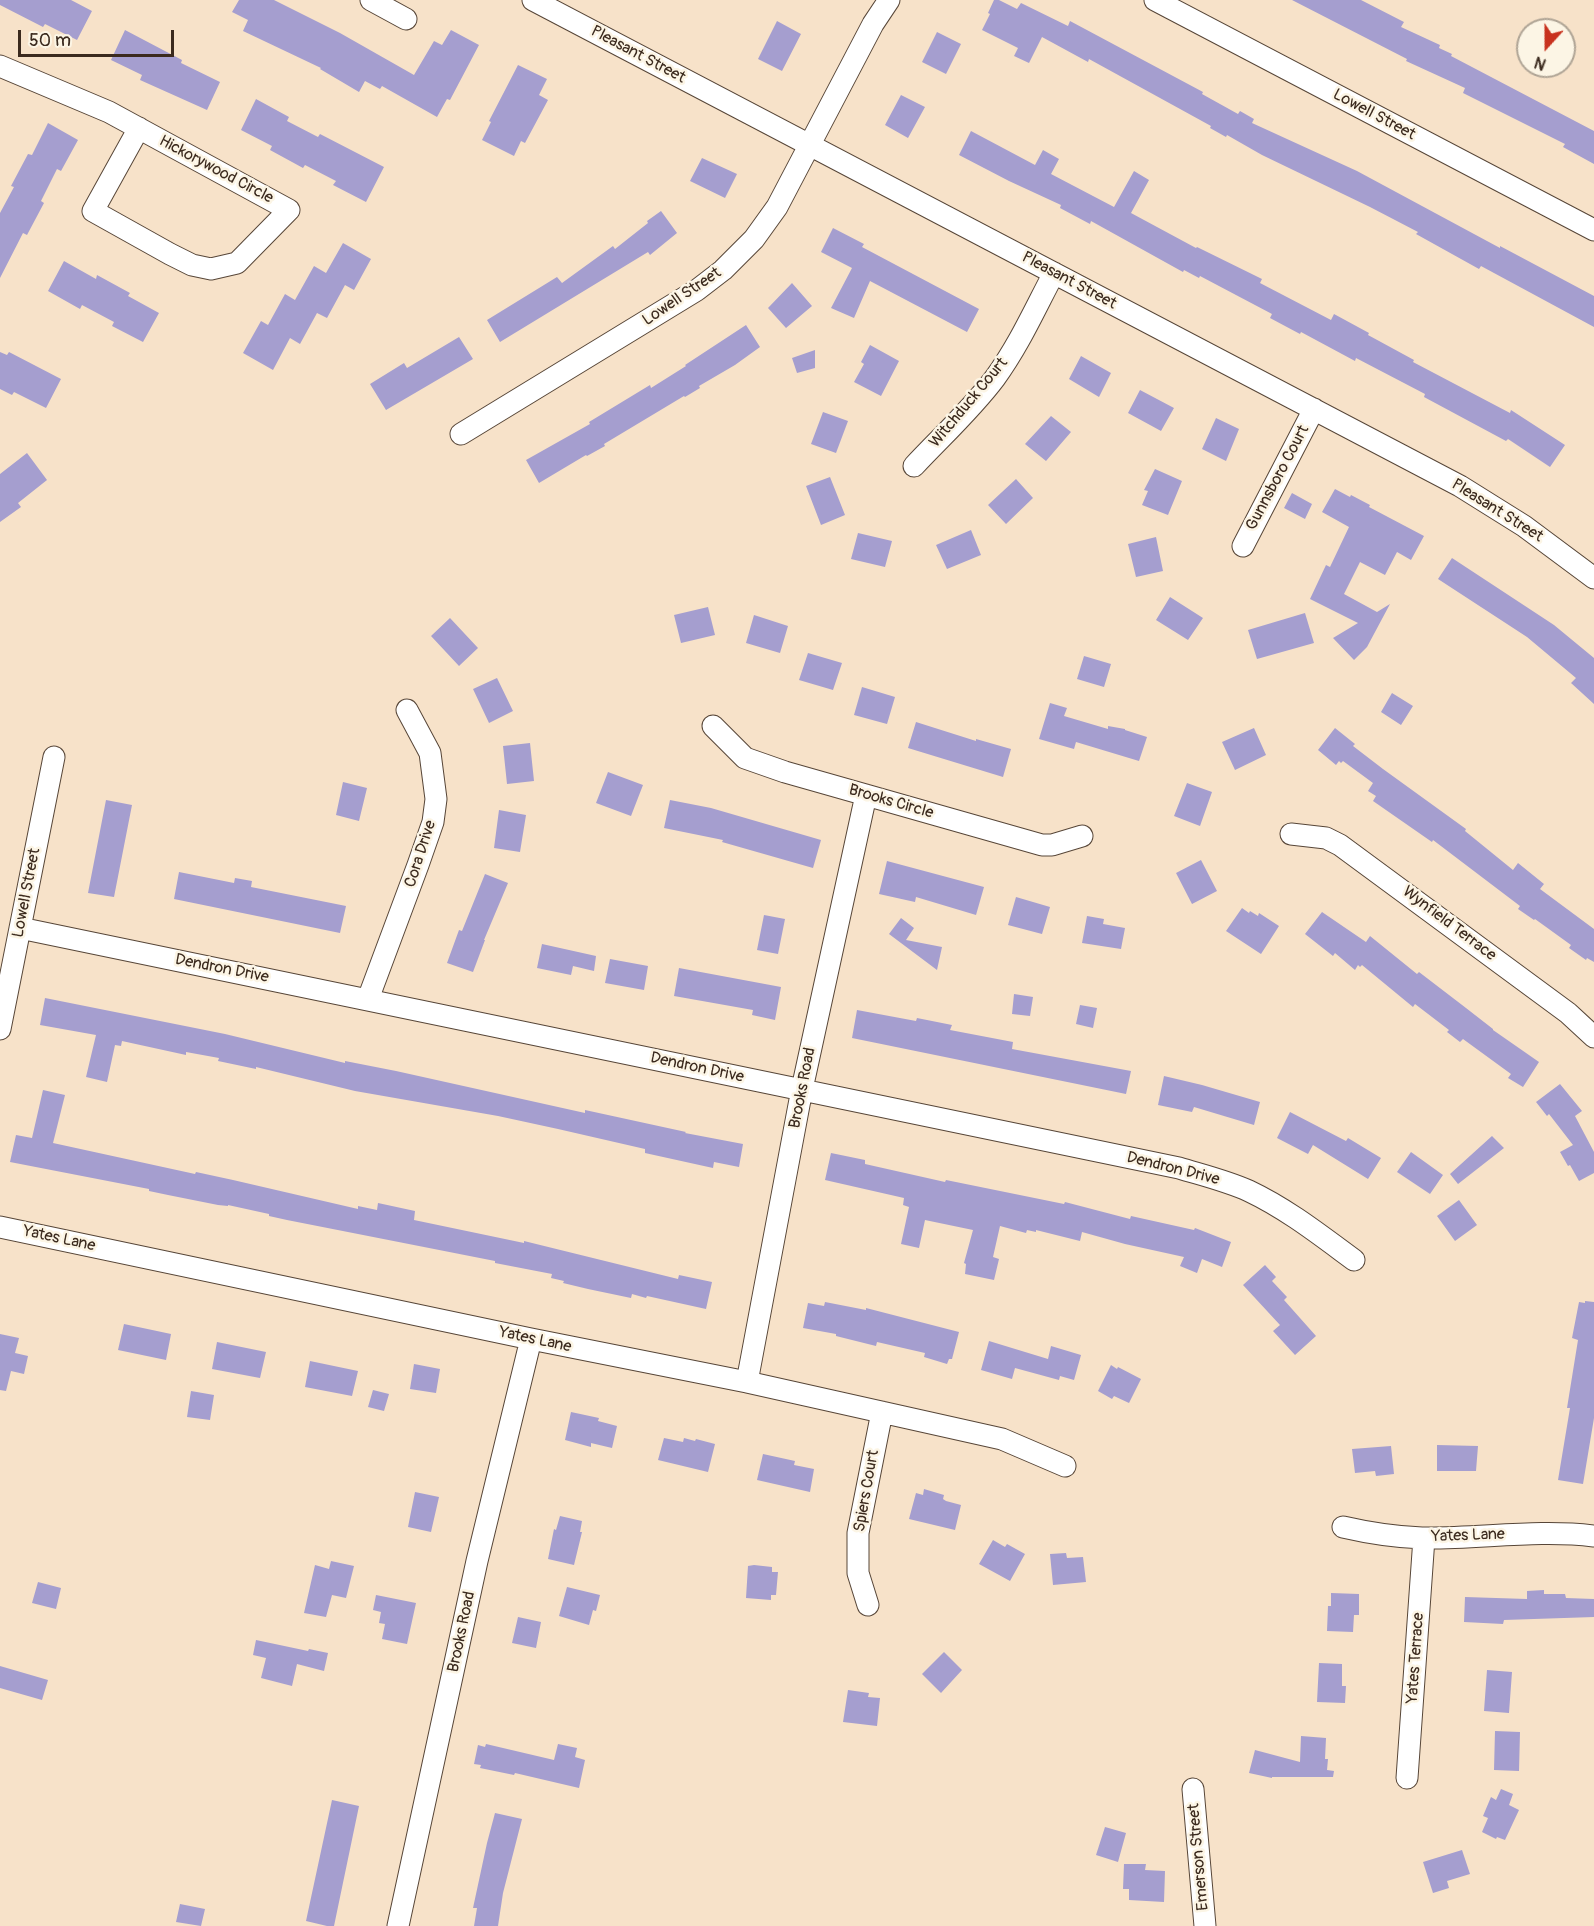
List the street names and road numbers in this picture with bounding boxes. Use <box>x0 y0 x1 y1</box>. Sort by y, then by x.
street label: Pleasant Street <box>587 22 689 88</box>
street label: Lowell Street <box>1329 85 1419 145</box>
street label: Hickorywood Circle <box>156 132 276 208</box>
street label: Pleasant Street <box>1018 248 1120 314</box>
street label: Lowell Street <box>639 264 725 330</box>
street label: Witchduck Court <box>926 354 1012 452</box>
street label: Gunnsboro Court <box>1242 422 1314 534</box>
street label: Pleasant Street <box>1448 475 1546 547</box>
street label: Brooks Circle <box>846 781 936 823</box>
street label: Cora Drive <box>401 818 441 890</box>
street label: Lowell Street <box>9 847 45 939</box>
street label: Wynfield Terrace <box>1398 882 1500 966</box>
street label: Dendron Drive <box>174 951 270 987</box>
street label: Brooks Road <box>786 1046 820 1130</box>
street label: Dendron Drive <box>649 1049 745 1087</box>
street label: Dendron Drive <box>1125 1148 1221 1190</box>
street label: Yates Lane <box>21 1222 97 1256</box>
street label: Yates Lane <box>497 1323 573 1357</box>
street label: Spiers Court <box>850 1449 884 1533</box>
street label: Yates Lane <box>1431 1525 1505 1547</box>
street label: Brooks Road <box>444 1590 480 1674</box>
street label: Yates Terrace <box>1403 1612 1429 1704</box>
street label: Emerson Street <box>1185 1803 1213 1911</box>

